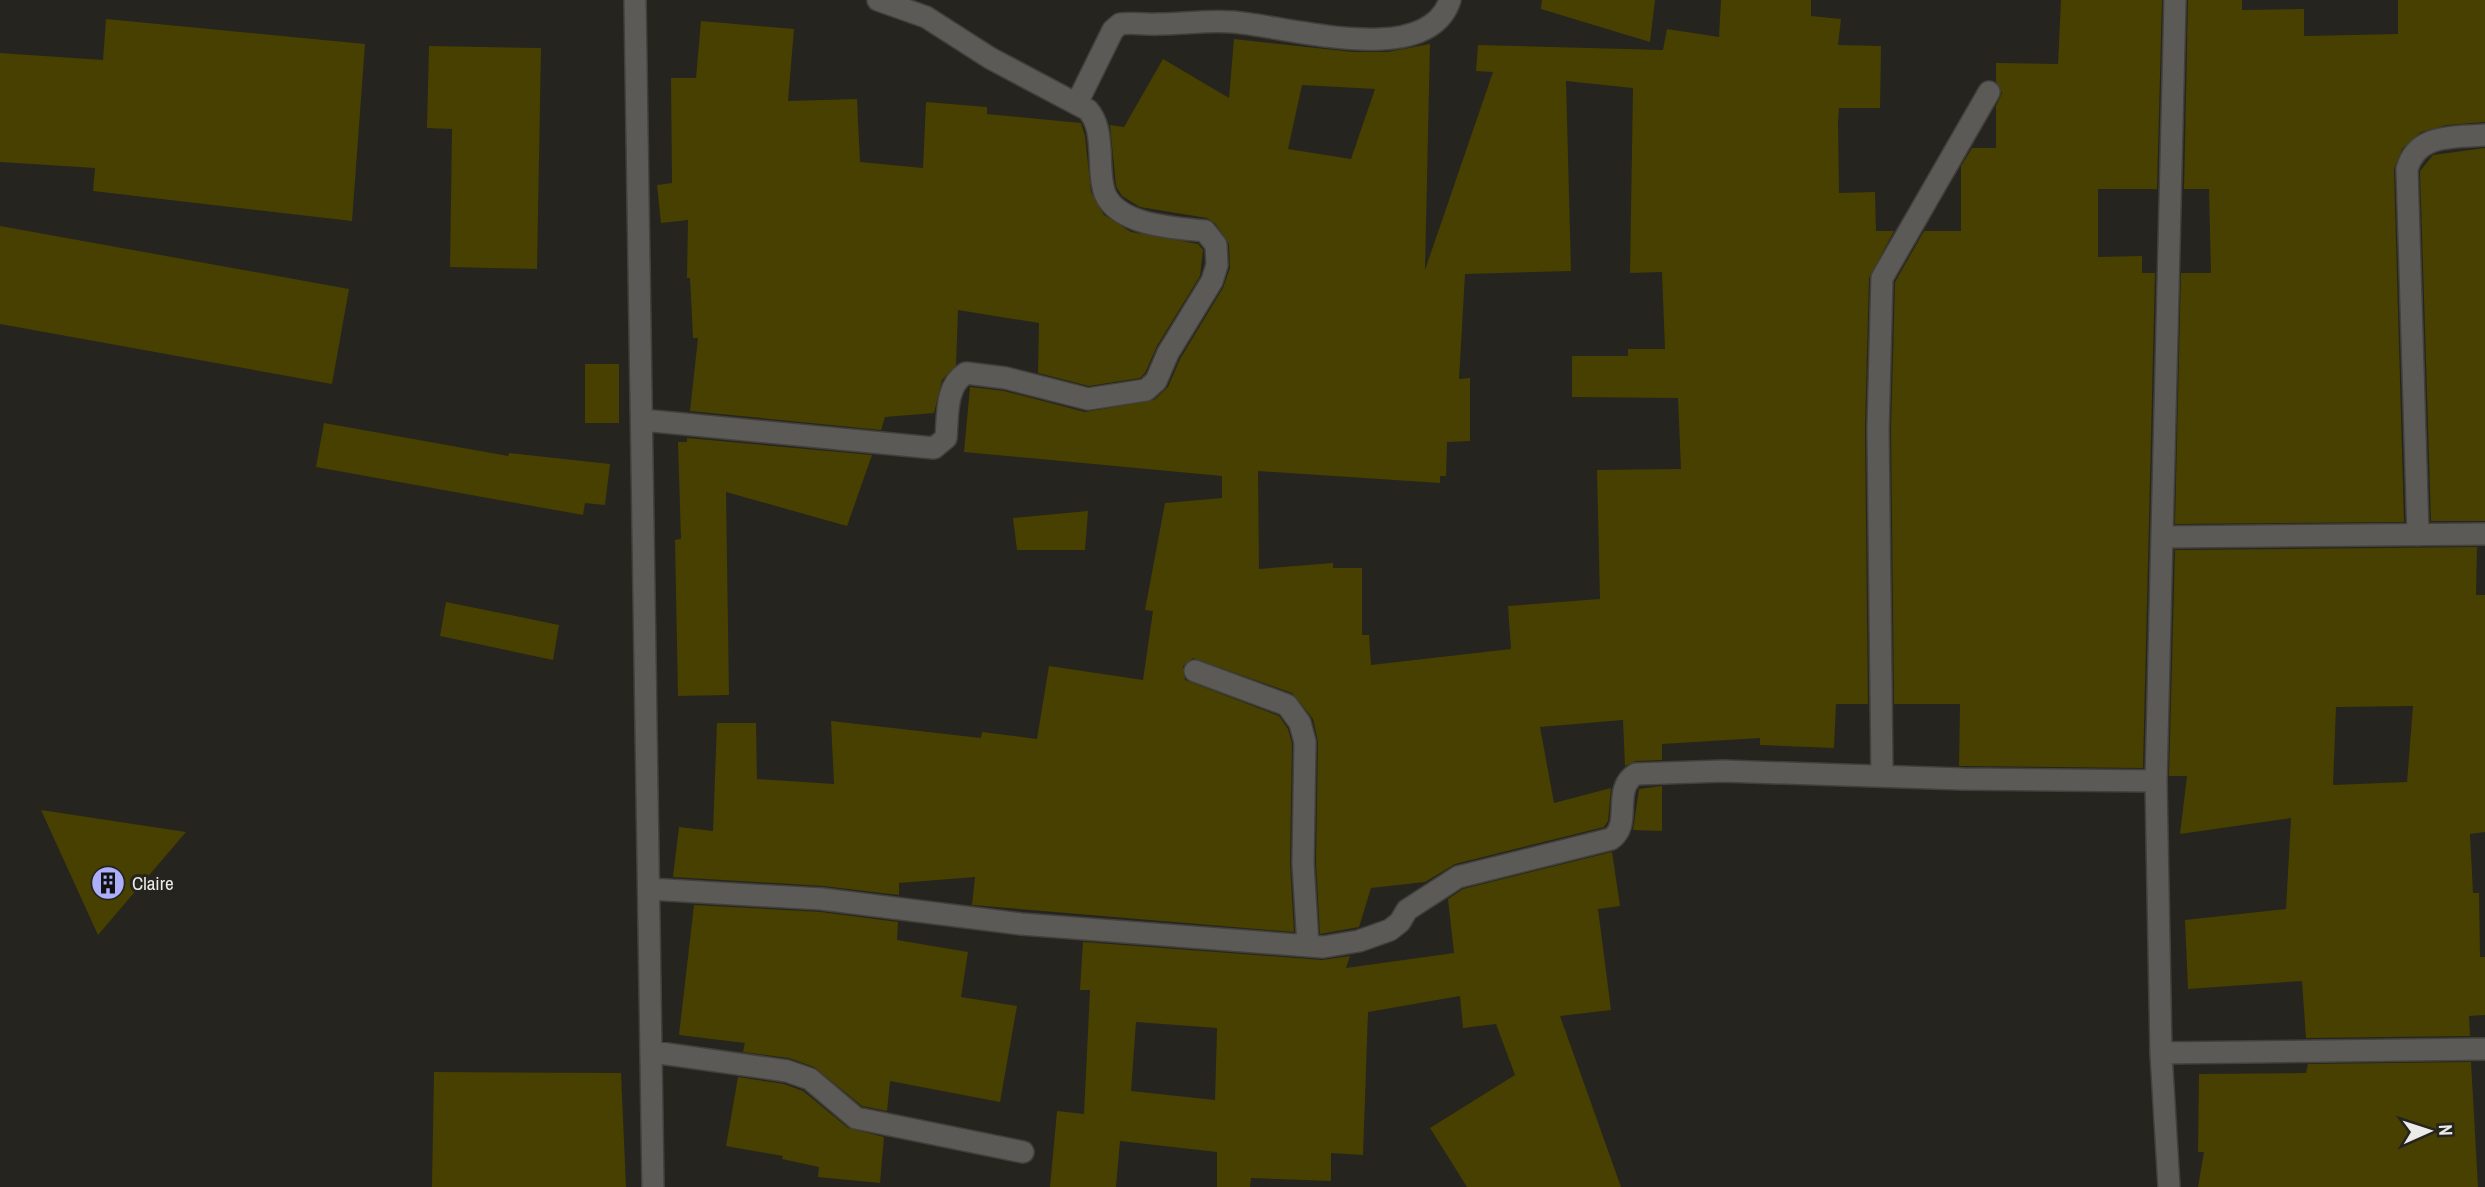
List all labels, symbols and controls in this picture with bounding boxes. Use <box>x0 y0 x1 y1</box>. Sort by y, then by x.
building icon: Claire <box>89 864 127 902</box>
place label: Claire <box>132 870 174 896</box>
north arrow <box>2394 1096 2464 1166</box>
text: N <box>2433 1124 2459 1136</box>

